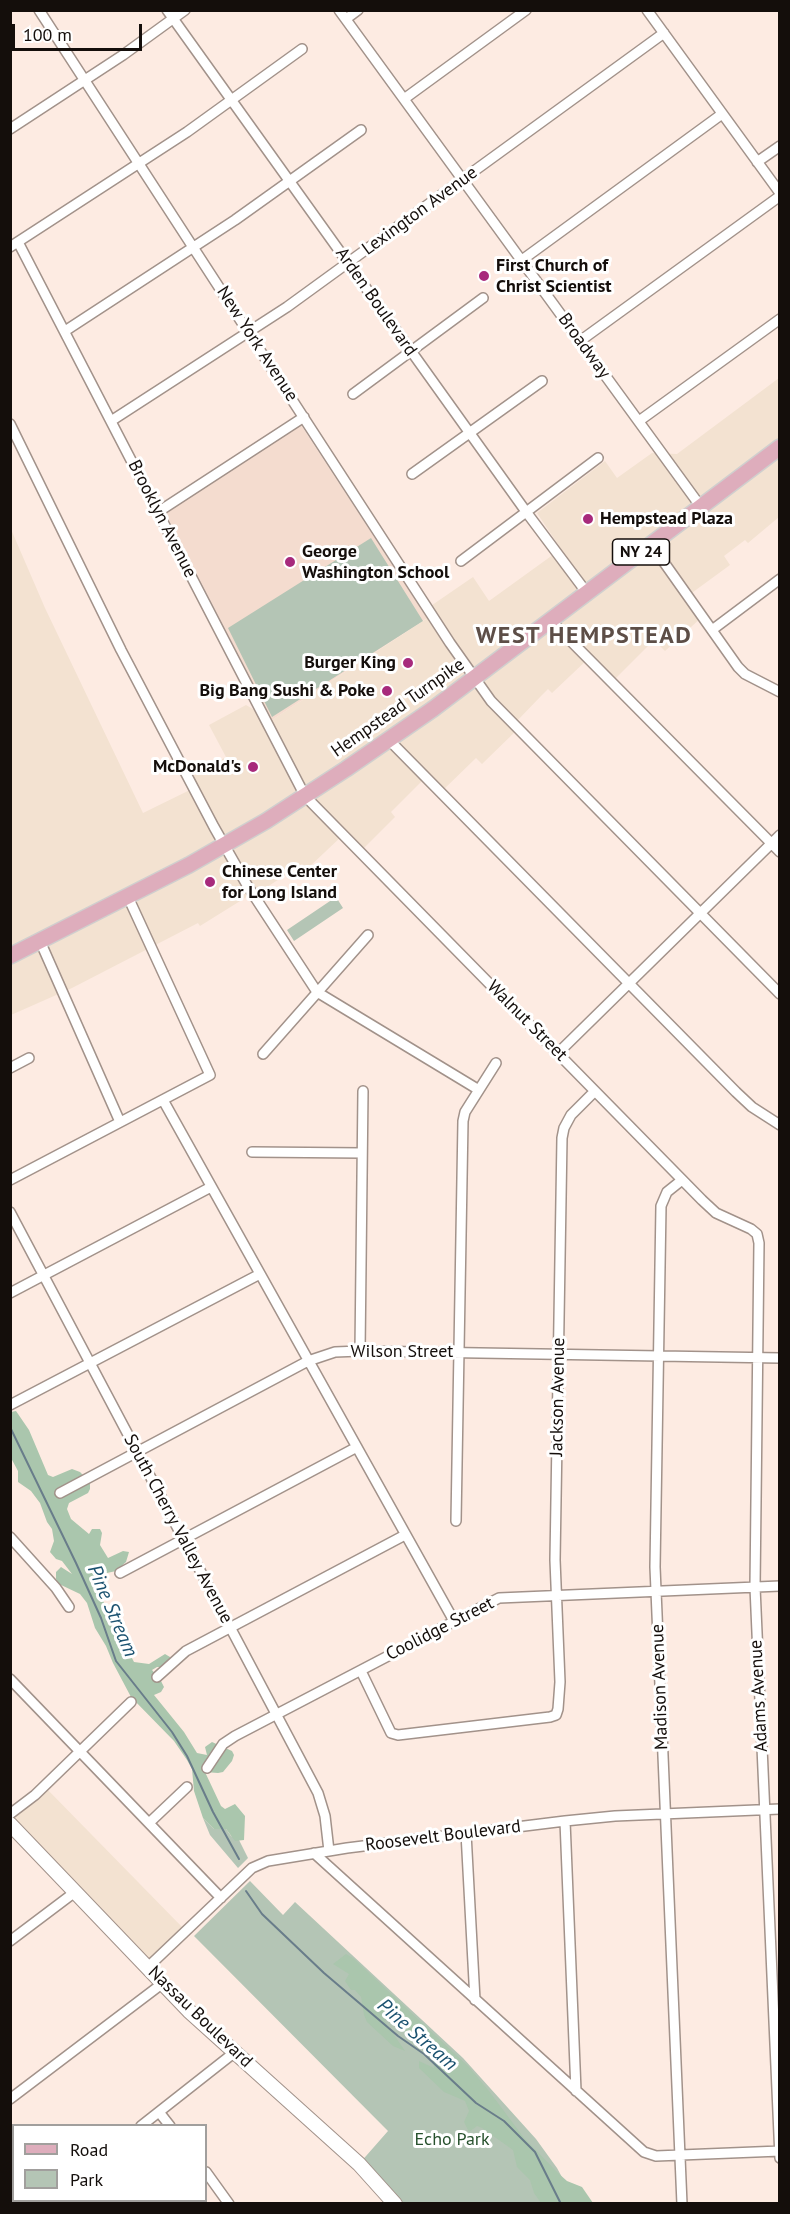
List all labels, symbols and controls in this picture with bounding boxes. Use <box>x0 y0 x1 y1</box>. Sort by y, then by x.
scale bar <box>15 12 146 50</box>
text: 100 m <box>23 23 72 46</box>
street label: Lexington Avenue <box>358 162 482 260</box>
street label: Arden Boulevard <box>331 244 421 360</box>
place label: First Church of Christ Scientist <box>496 255 612 298</box>
marker: First Church of Christ Scientist <box>477 269 491 283</box>
street label: New York Avenue <box>212 282 302 406</box>
street label: Broadway <box>553 309 615 383</box>
street label: Brooklyn Avenue <box>123 457 201 581</box>
place label: Hempstead Plaza <box>600 508 733 530</box>
marker: Hempstead Plaza <box>581 512 595 526</box>
road number: NY 24 <box>612 539 670 565</box>
place label: George Washington School <box>302 541 449 584</box>
marker: George Washington School <box>283 555 297 569</box>
district label: WEST HEMPSTEAD <box>476 622 692 650</box>
place label: Burger King <box>304 652 396 674</box>
street label: Hempstead Turnpike <box>327 654 469 762</box>
marker: Burger King <box>401 656 415 670</box>
place label: Big Bang Sushi & Poke <box>199 680 375 702</box>
marker: Big Bang Sushi & Poke <box>380 684 394 698</box>
place label: McDonald's <box>153 756 241 778</box>
marker: McDonald's <box>246 760 260 774</box>
place label: Chinese Center for Long Island <box>222 861 337 904</box>
marker: Chinese Center for Long Island <box>203 875 217 889</box>
street label: Walnut Street <box>482 976 572 1066</box>
street label: Jackson Avenue <box>546 1337 570 1457</box>
street label: Wilson Street <box>351 1341 453 1363</box>
street label: South Cherry Valley Avenue <box>119 1431 237 1627</box>
water label: Pine Stream <box>82 1561 142 1661</box>
street label: Coolidge Street <box>382 1593 498 1665</box>
street label: Madison Avenue <box>647 1624 673 1750</box>
street label: Adams Avenue <box>745 1639 773 1753</box>
street label: Roosevelt Boulevard <box>364 1816 522 1856</box>
street label: Nassau Boulevard <box>143 1962 257 2072</box>
water label: Pine Stream <box>372 1994 462 2076</box>
legend <box>12 2124 207 2202</box>
park label: Echo Park <box>414 2129 490 2151</box>
text: Road <box>70 2138 108 2161</box>
text: Park <box>70 2168 103 2191</box>

